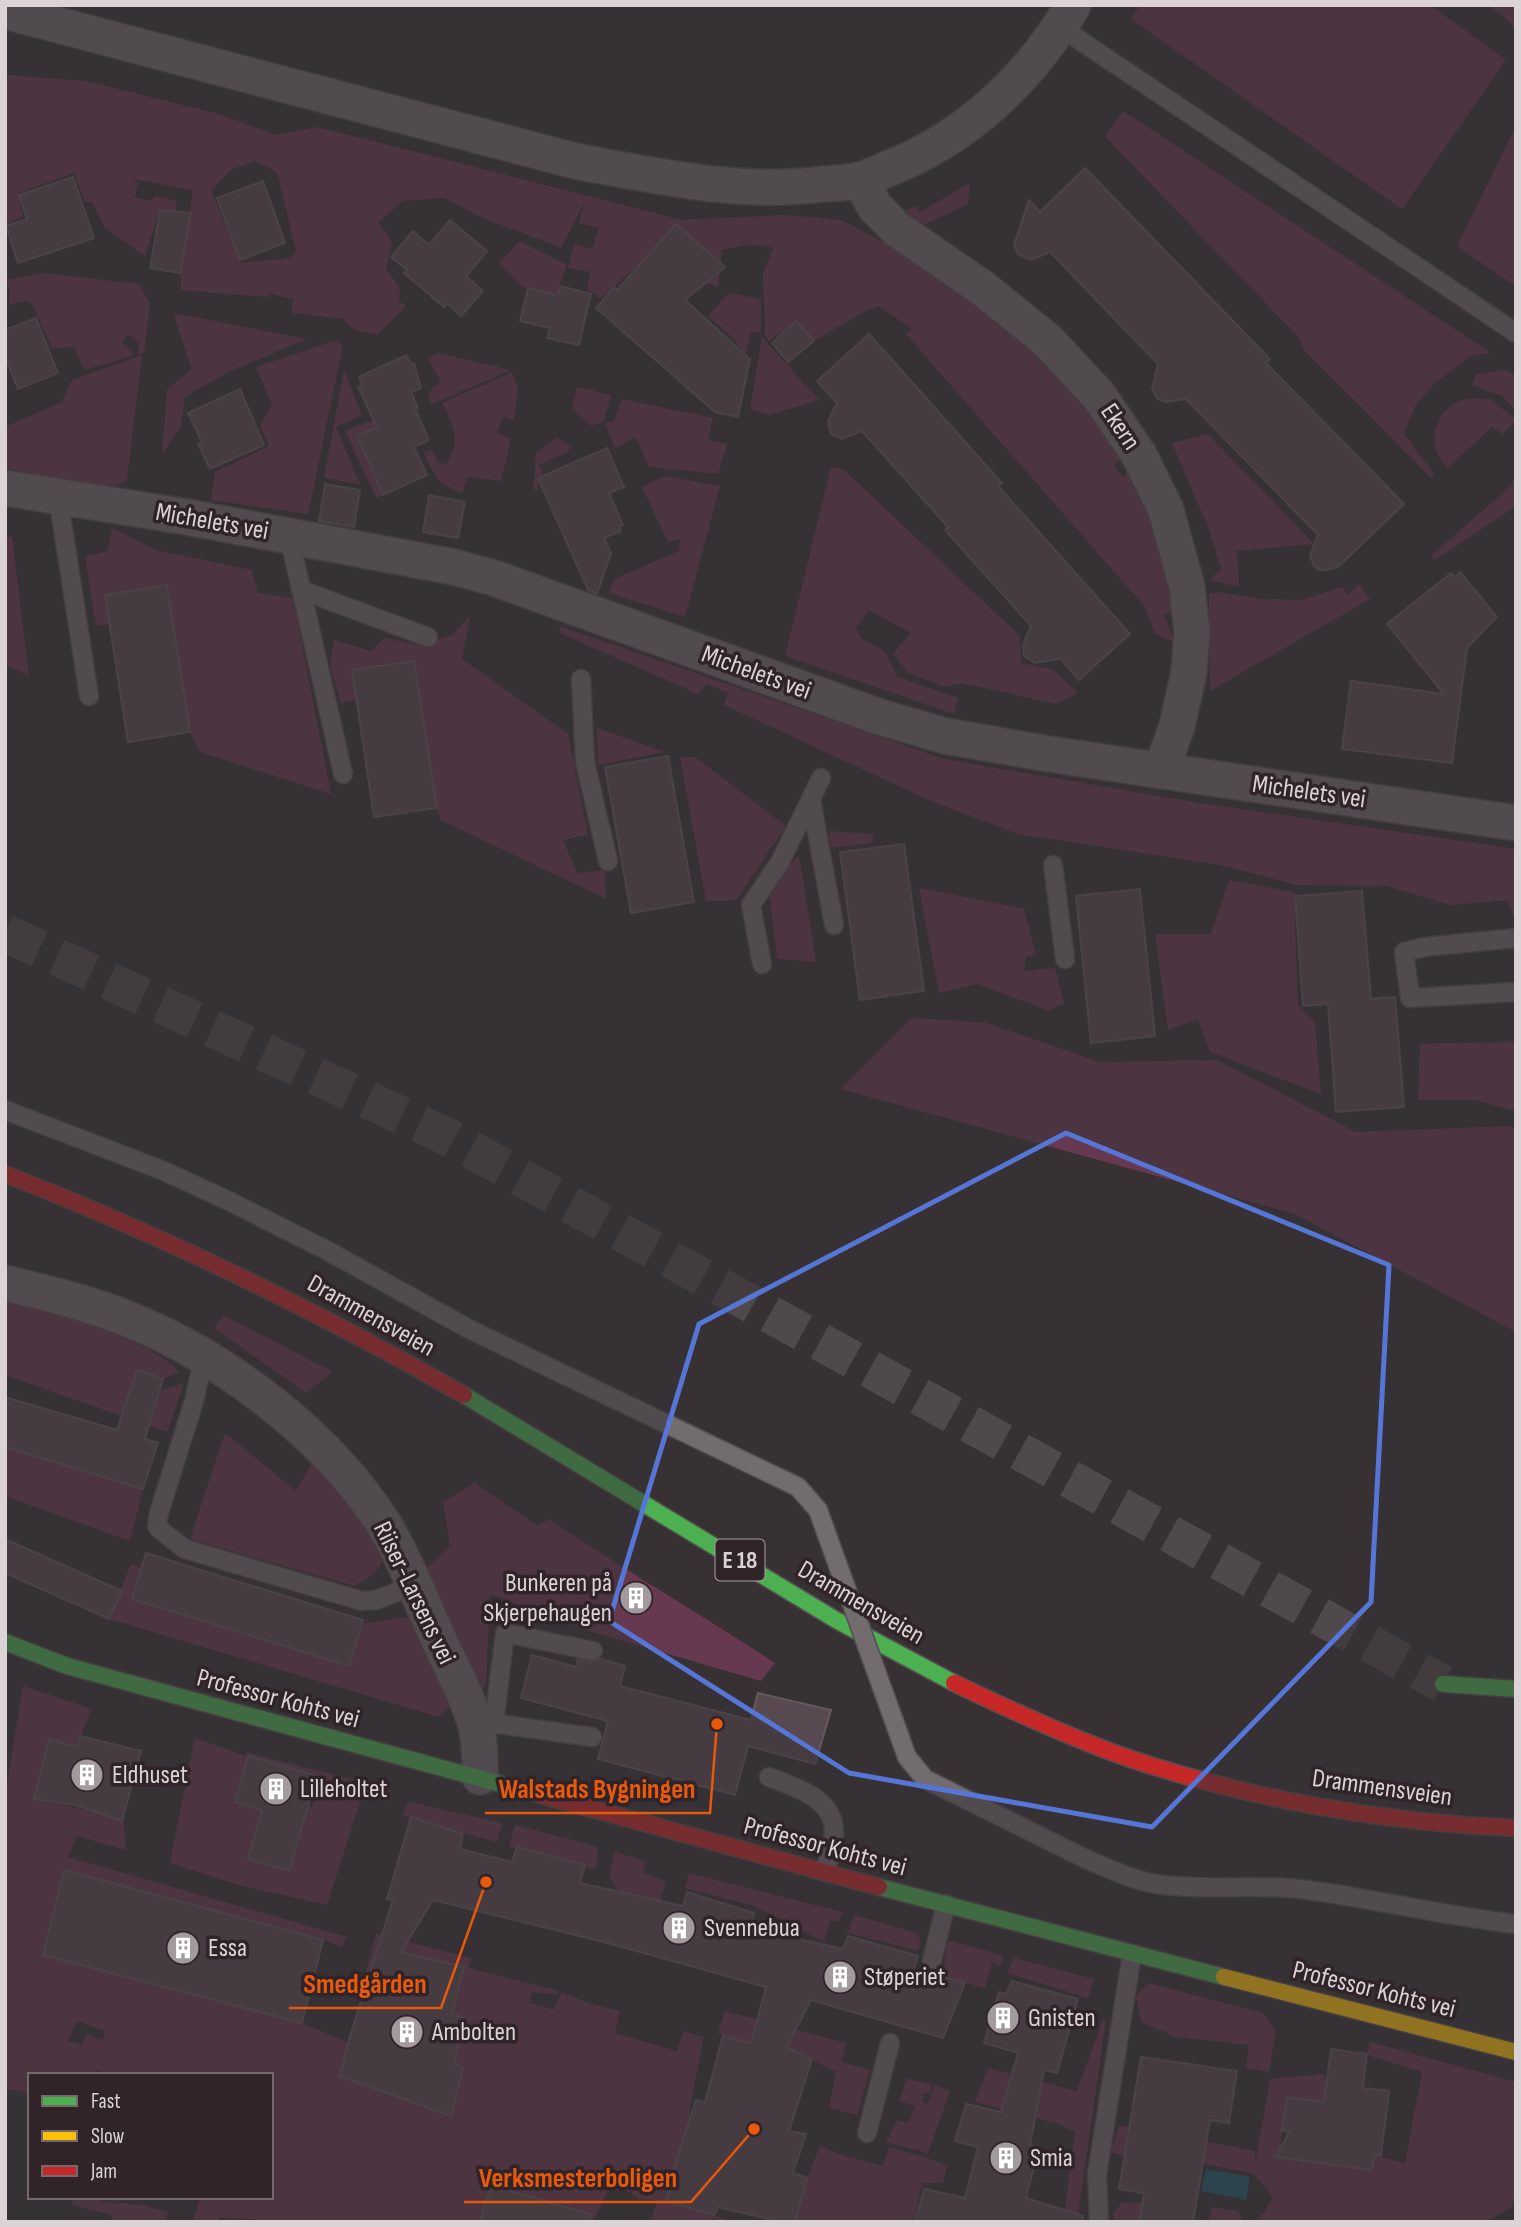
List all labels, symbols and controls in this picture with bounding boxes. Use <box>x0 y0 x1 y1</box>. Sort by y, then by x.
street label: Ekern <box>1093 398 1147 456</box>
street label: Michelets vei <box>153 497 271 547</box>
street label: Michelets vei <box>697 639 815 707</box>
street label: Michelets vei <box>1250 769 1368 815</box>
street label: Drammensveien <box>302 1268 440 1364</box>
street label: Riiser-Larsens vei <box>366 1517 462 1669</box>
road number: E 18 <box>716 1540 764 1580</box>
street label: Drammensveien <box>792 1554 930 1652</box>
place label: Bunkeren på Skjerpehaugen <box>483 1568 612 1629</box>
building icon: Bunkeren på Skjerpehaugen <box>617 1579 655 1617</box>
street label: Professor Kohts vei <box>193 1662 363 1736</box>
building icon: Eldhuset <box>68 1756 106 1794</box>
place label: Eldhuset <box>112 1760 188 1791</box>
street label: Drammensveien <box>1310 1763 1454 1813</box>
callout: Walstads Bygningen <box>485 1764 710 1813</box>
building icon: Lilleholtet <box>257 1770 295 1808</box>
text: Walstads Bygningen <box>498 1773 696 1806</box>
place label: Lilleholtet <box>300 1774 387 1805</box>
street label: Professor Kohts vei <box>740 1810 910 1884</box>
building icon: Svennebua <box>660 1909 698 1947</box>
place label: Svennebua <box>704 1913 800 1944</box>
building icon: Essa <box>164 1929 202 1967</box>
place label: Essa <box>208 1933 247 1964</box>
street label: Professor Kohts vei <box>1289 1955 1459 2025</box>
building icon: Støperiet <box>821 1958 859 1996</box>
callout: Smedgården <box>289 1959 441 2008</box>
place label: Støperiet <box>864 1962 946 1993</box>
text: Smedgården <box>303 1968 427 2001</box>
building icon: Gnisten <box>984 1999 1022 2037</box>
place label: Gnisten <box>1028 2003 1096 2034</box>
building icon: Ambolten <box>388 2013 426 2051</box>
place label: Ambolten <box>431 2017 516 2048</box>
legend <box>28 2073 273 2199</box>
text: Fast <box>91 2089 121 2114</box>
text: Slow <box>91 2124 125 2149</box>
building icon: Smia <box>987 2139 1025 2177</box>
place label: Smia <box>1030 2143 1073 2174</box>
callout: Verksmesterboligen <box>464 2153 691 2202</box>
text: Jam <box>90 2159 117 2184</box>
text: Verksmesterboligen <box>479 2162 677 2195</box>

